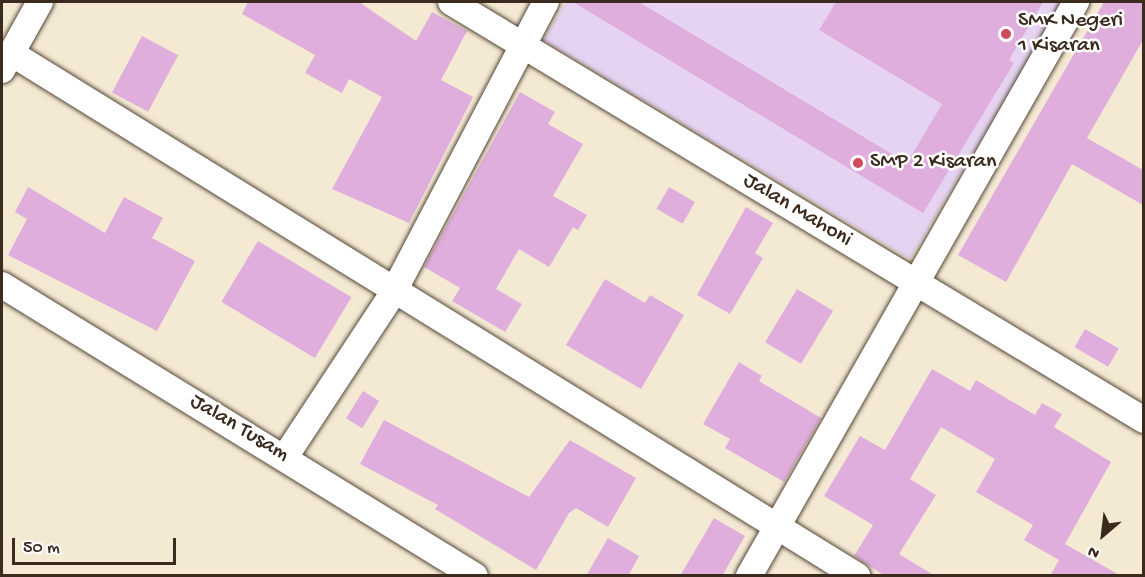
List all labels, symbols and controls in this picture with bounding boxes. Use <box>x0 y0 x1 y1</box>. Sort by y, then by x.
place label: SMK Negeri 1 Kisaran <box>1018 8 1123 60</box>
marker: SMK Negeri 1 Kisaran <box>999 27 1013 41</box>
place label: SMP 2 Kisaran <box>870 150 996 176</box>
marker: SMP 2 Kisaran <box>851 156 865 170</box>
street label: Jalan Mahoni <box>738 168 856 254</box>
street label: Jalan Tusam <box>184 389 294 469</box>
north arrow <box>1073 505 1133 565</box>
scale bar <box>15 526 178 564</box>
text: 50 m <box>23 538 60 559</box>
text: N <box>1085 540 1103 562</box>

